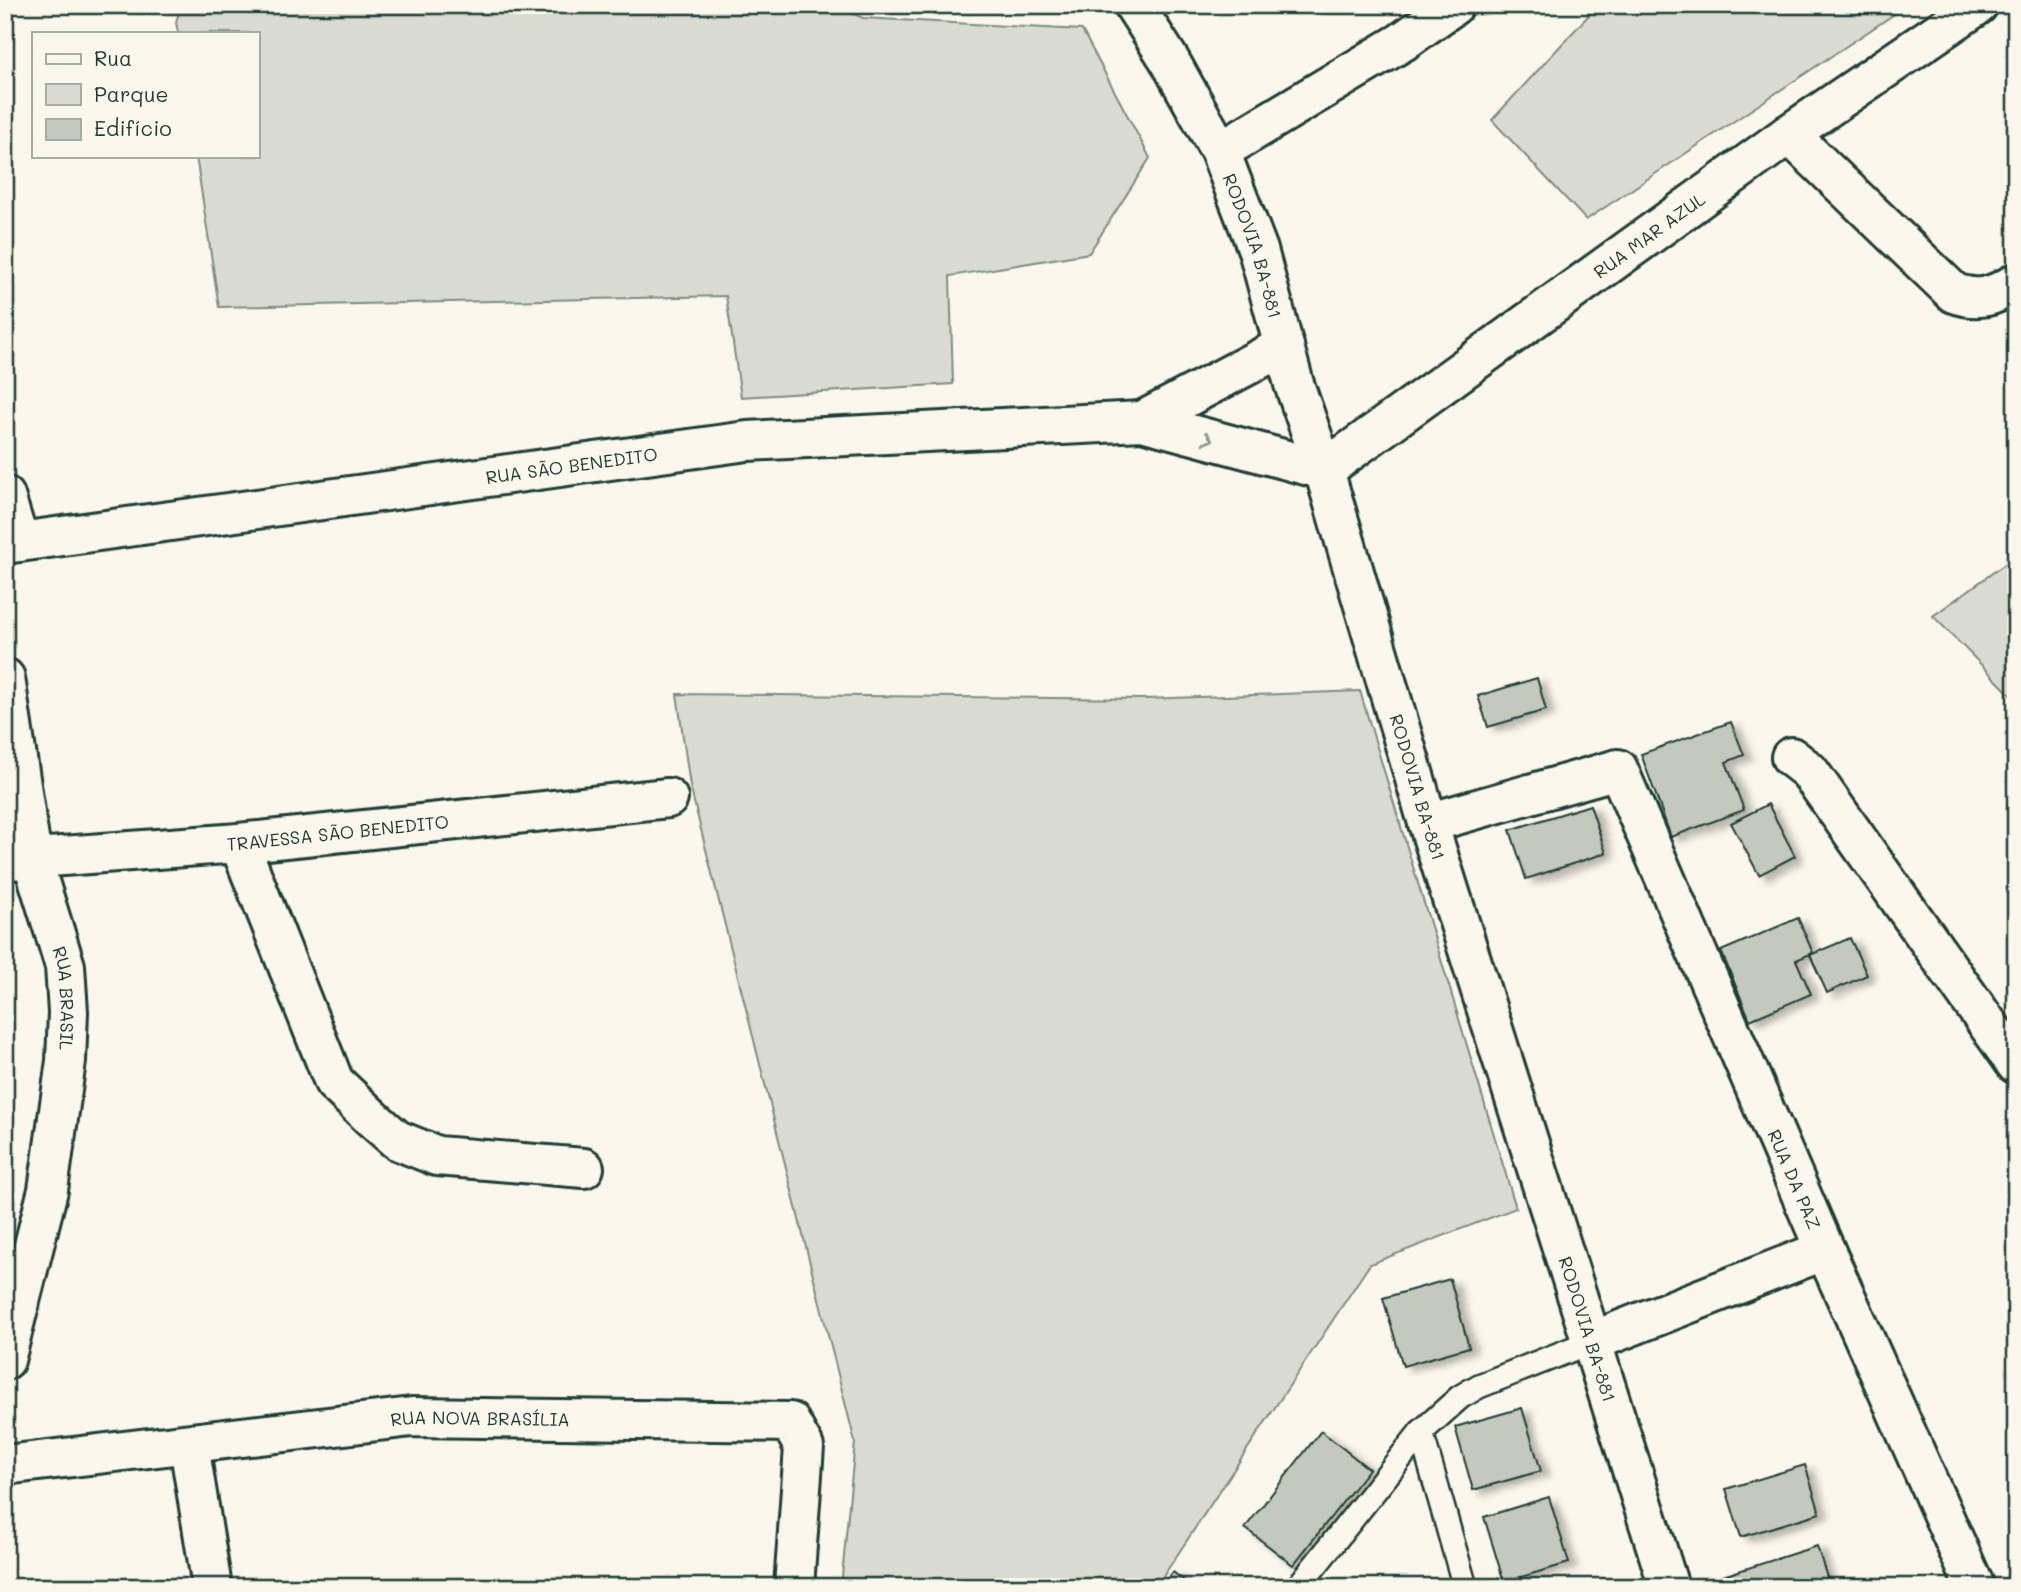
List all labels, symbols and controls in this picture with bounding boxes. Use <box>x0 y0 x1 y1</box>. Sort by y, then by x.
legend <box>32 32 259 158</box>
text: Rua <box>94 44 132 71</box>
text: Parque <box>94 80 168 107</box>
text: Edifício <box>94 114 172 141</box>
street label: RODOVIA BA-881 <box>1218 170 1288 321</box>
street label: RUA MAR AZUL <box>1588 186 1710 284</box>
one-way arrow <box>1201 431 1213 445</box>
street label: RUA SÃO BENEDITO <box>484 442 659 489</box>
street label: RODOVIA BA-881 <box>1385 711 1451 863</box>
street label: TRAVESSA SÃO BENEDITO <box>226 809 450 856</box>
street label: RUA BRASIL <box>48 943 80 1051</box>
street label: RUA DA PAZ <box>1762 1125 1827 1233</box>
street label: RODOVIA BA-881 <box>1553 1253 1622 1405</box>
street label: RUA NOVA BRASÍLIA <box>389 1405 570 1431</box>

